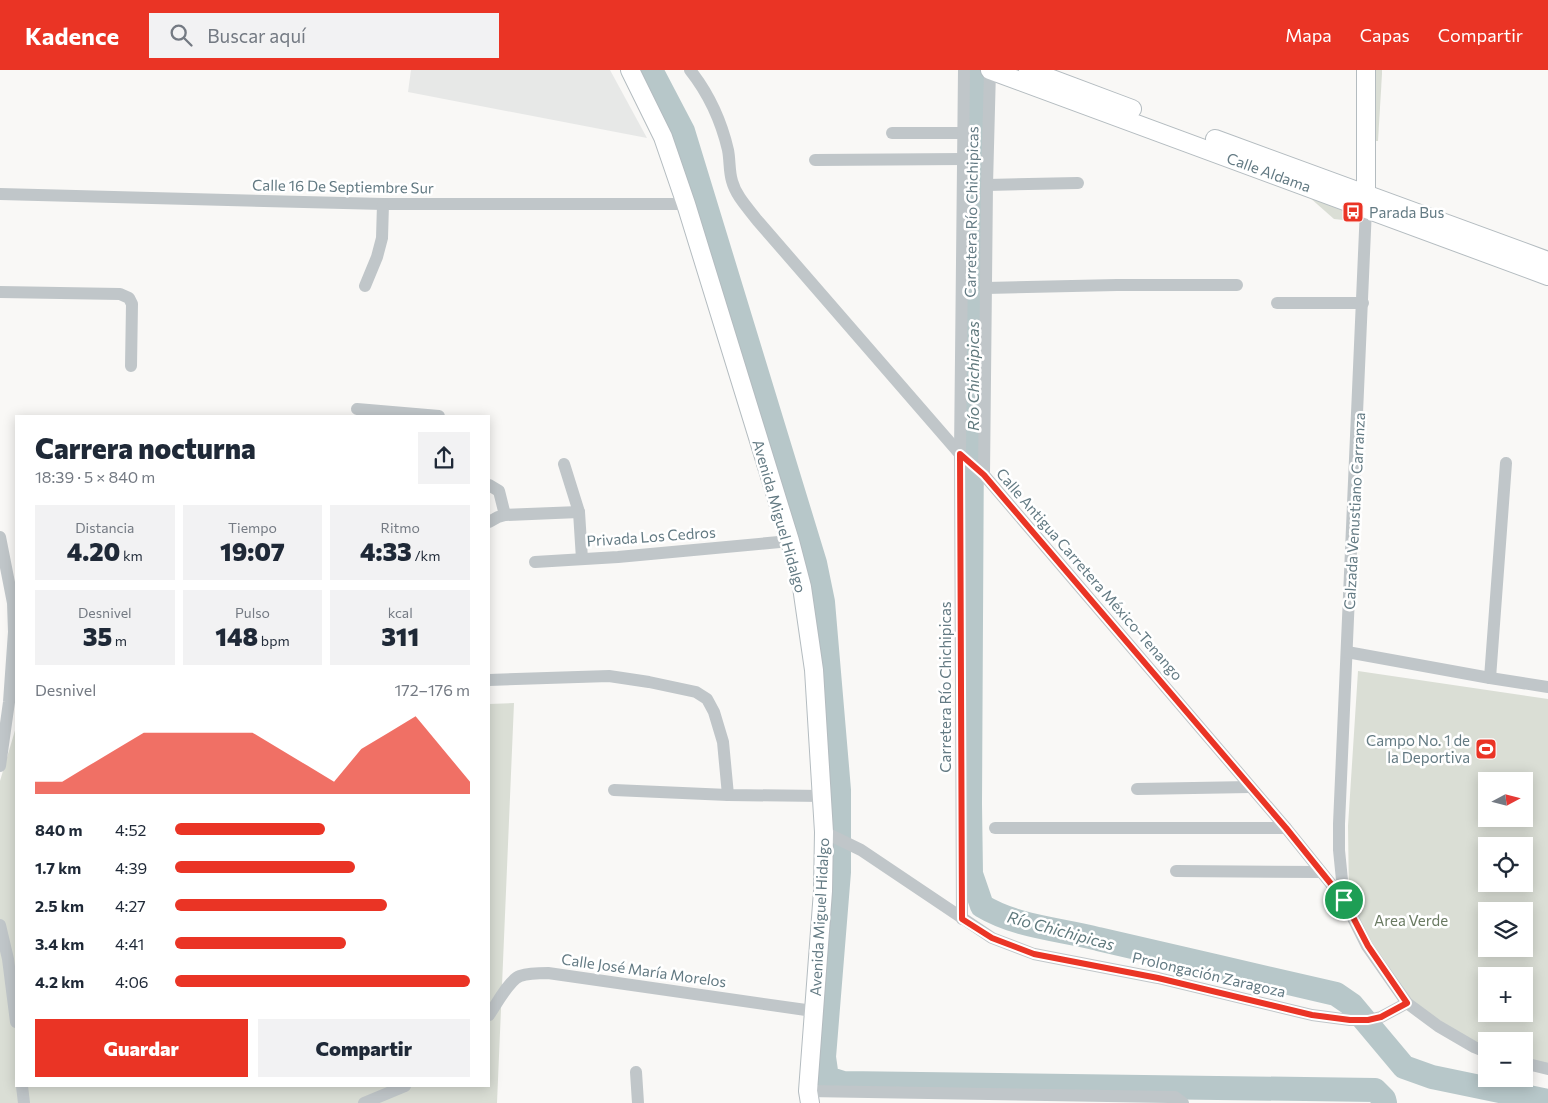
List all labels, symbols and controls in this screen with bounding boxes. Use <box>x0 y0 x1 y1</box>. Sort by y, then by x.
search box <box>149 13 499 58</box>
text: Kadence <box>25 21 119 50</box>
icon: search <box>167 21 195 49</box>
text: Buscar aquí <box>207 24 306 47</box>
text: Mapa <box>1285 24 1332 46</box>
text: Capas <box>1360 24 1410 46</box>
text: Compartir <box>1438 24 1523 46</box>
street label: Carretera Río Chichipicas <box>961 126 981 298</box>
street label: Calle Aldama <box>1225 148 1313 196</box>
street label: Calle 16 De Septiembre Sur <box>252 175 434 197</box>
bus stop icon: Parada Bus <box>1341 200 1365 224</box>
place label: Parada Bus <box>1369 203 1444 221</box>
water label: Río Chichipicas <box>963 321 982 431</box>
street label: Calzada Venustiano Carranza <box>1340 412 1368 610</box>
text: Carrera nocturna <box>35 431 256 465</box>
button: share <box>418 432 470 484</box>
street label: Avenida Miguel Hidalgo <box>749 437 811 595</box>
street label: Calle Antigua Carretera México-Tenango <box>993 464 1187 684</box>
text: 18:39 · 5 × 840 m <box>35 467 155 486</box>
text: Distancia <box>75 519 134 536</box>
text: Tiempo <box>228 519 277 536</box>
text: Ritmo <box>381 519 420 536</box>
street label: Privada Los Cedros <box>586 522 716 549</box>
text: 4.20 <box>67 536 120 566</box>
text: 19:07 <box>220 536 285 566</box>
text: 4:33 <box>360 536 412 566</box>
text: km <box>120 547 143 564</box>
text: /km <box>412 547 440 564</box>
street label: Carretera Río Chichipicas <box>936 601 954 773</box>
text: Desnivel <box>78 604 132 621</box>
text: Pulso <box>235 604 270 621</box>
text: kcal <box>388 604 413 621</box>
text: 35 <box>83 621 112 651</box>
text: 148 <box>215 621 258 651</box>
text: 311 <box>381 621 419 651</box>
text: m <box>112 632 127 649</box>
text: bpm <box>258 632 290 649</box>
text: Desnivel <box>35 680 96 699</box>
text: 172–176 m <box>394 680 470 699</box>
place label: Campo No. 1 de la Deportiva <box>1366 731 1470 766</box>
sports icon: Campo No. 1 de la Deportiva <box>1474 737 1498 761</box>
north arrow <box>1478 772 1532 828</box>
map controls <box>1478 772 1533 1087</box>
text: 840 m <box>35 820 82 839</box>
text: 4:52 <box>115 820 146 839</box>
street label: Avenida Miguel Hidalgo <box>806 837 832 997</box>
button: locate <box>1478 837 1533 892</box>
text: 1.7 km <box>35 858 81 877</box>
text: 4:39 <box>115 858 147 877</box>
pin <box>1323 879 1365 921</box>
icon: arrive <box>1330 886 1358 914</box>
text: 2.5 km <box>35 896 84 915</box>
text: 4:27 <box>115 896 146 915</box>
button: layers <box>1478 902 1533 957</box>
water label: Río Chichipicas <box>1005 907 1117 953</box>
park label: Area Verde <box>1374 911 1448 929</box>
text: 3.4 km <box>35 934 84 953</box>
text: 4:41 <box>115 934 144 953</box>
street label: Prolongación Zaragoza <box>1131 948 1287 1000</box>
street label: Calle José María Morelos <box>560 950 728 991</box>
button: + <box>1478 967 1533 1022</box>
text: 4.2 km <box>35 972 84 991</box>
text: 4:06 <box>115 972 149 991</box>
button: Guardar <box>35 1019 248 1077</box>
button: Compartir <box>258 1019 470 1077</box>
button: − <box>1478 1032 1533 1087</box>

